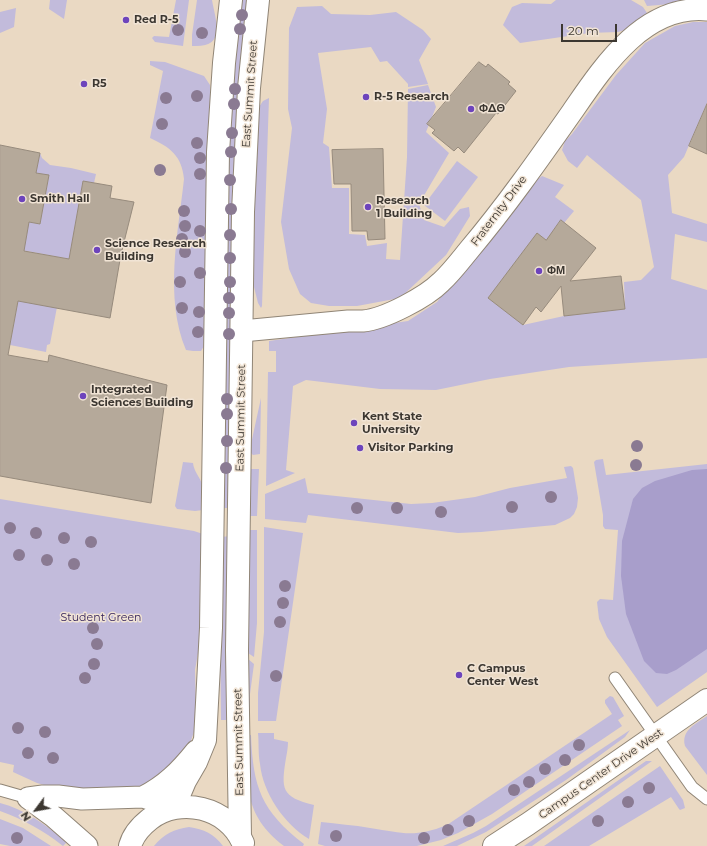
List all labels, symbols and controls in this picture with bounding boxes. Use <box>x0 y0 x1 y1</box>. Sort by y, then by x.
place label: Red R-5 <box>134 13 179 27</box>
marker: Red R-5 <box>121 15 131 25</box>
scale bar <box>563 16 619 42</box>
text: 20 m <box>568 23 599 38</box>
street label: East Summit Street <box>240 40 260 148</box>
place label: R5 <box>92 77 107 91</box>
marker: R5 <box>79 79 89 89</box>
place label: R-5 Research <box>374 90 449 104</box>
marker: R-5 Research <box>361 92 371 102</box>
place label: ΦΔΘ <box>479 102 505 116</box>
marker: ΦΔΘ <box>466 104 476 114</box>
street label: Fraternity Drive <box>468 173 530 249</box>
place label: Smith Hall <box>30 192 90 206</box>
marker: Smith Hall <box>17 194 27 204</box>
place label: Research 1 Building <box>376 194 432 220</box>
marker: Research 1 Building <box>363 202 373 212</box>
place label: Science Research Building <box>105 237 206 263</box>
marker: Science Research Building <box>92 245 102 255</box>
place label: ΦΜ <box>547 264 565 278</box>
marker: ΦΜ <box>534 266 544 276</box>
street label: East Summit Street <box>233 364 249 472</box>
place label: Integrated Sciences Building <box>91 383 194 409</box>
marker: Integrated Sciences Building <box>78 391 88 401</box>
place label: Kent State University <box>362 410 422 436</box>
marker: Kent State University <box>349 418 359 428</box>
place label: Visitor Parking <box>368 441 454 455</box>
marker: Visitor Parking <box>355 443 365 453</box>
park label: Student Green <box>60 611 142 625</box>
place label: C Campus Center West <box>467 662 538 688</box>
marker: C Campus Center West <box>454 670 464 680</box>
street label: East Summit Street <box>231 688 247 796</box>
street label: Campus Center Drive West <box>536 726 666 822</box>
north arrow <box>16 790 56 830</box>
text: N <box>18 809 34 824</box>

